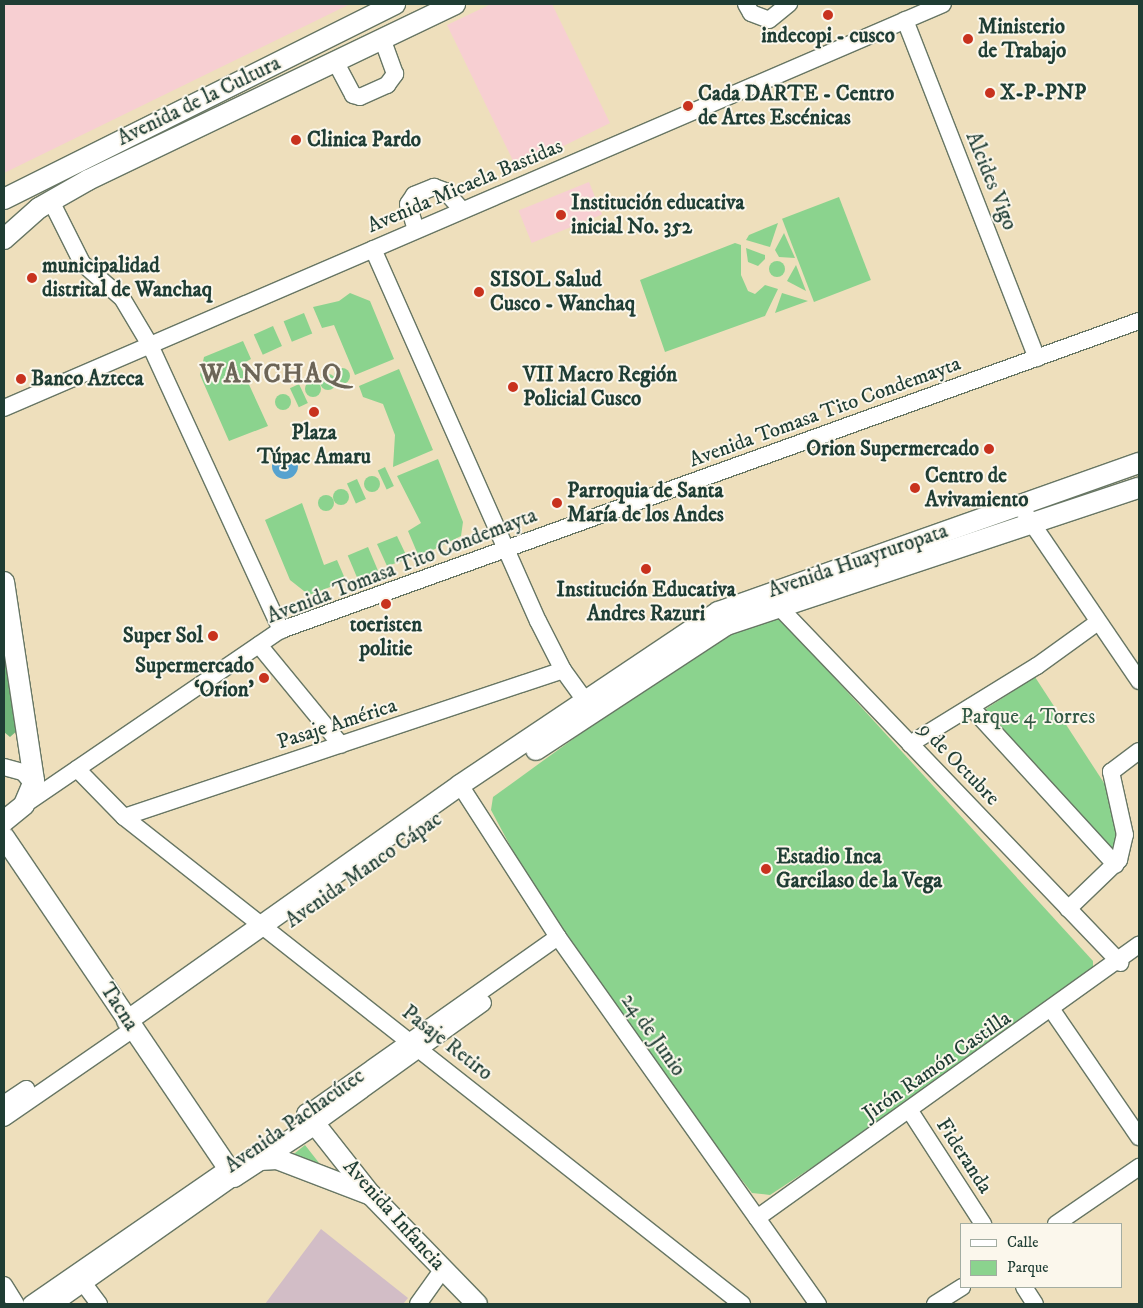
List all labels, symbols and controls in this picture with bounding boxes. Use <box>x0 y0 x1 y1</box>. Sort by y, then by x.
marker: indecopi - cusco <box>822 9 834 21</box>
place label: Ministerio de Trabajo <box>978 14 1066 64</box>
place label: indecopi - cusco <box>761 23 895 49</box>
marker: Ministerio de Trabajo <box>962 33 974 45</box>
street label: Avenida de la Cultura <box>113 51 285 151</box>
place label: X-P-PNP <box>1000 80 1086 106</box>
place label: Cada DARTE - Centro de Artes Escénicas <box>698 81 894 131</box>
marker: X-P-PNP <box>984 87 996 99</box>
marker: Cada DARTE - Centro de Artes Escénicas <box>682 100 694 112</box>
place label: Clinica Pardo <box>307 127 421 153</box>
street label: Alcides Vigo <box>960 128 1022 234</box>
marker: Clinica Pardo <box>289 133 303 147</box>
street label: Avenida Micaela Bastidas <box>363 133 567 239</box>
place label: Institución educativa inicial No. 352 <box>571 190 744 240</box>
marker: Institución educativa inicial No. 352 <box>555 209 567 221</box>
place label: municipalidad distrital de Wanchaq <box>42 253 212 303</box>
place label: SISOL Salud Cusco - Wanchaq <box>490 267 635 317</box>
marker: municipalidad distrital de Wanchaq <box>26 272 38 284</box>
marker: SISOL Salud Cusco - Wanchaq <box>472 285 486 299</box>
street label: Avenida Tomasa Tito Condemayta <box>686 351 964 473</box>
district label: WANCHAQ <box>199 359 343 391</box>
place label: VII Macro Región Policial Cusco <box>523 362 677 412</box>
place label: Banco Azteca <box>31 366 144 392</box>
marker: Banco Azteca <box>15 373 27 385</box>
marker: VII Macro Región Policial Cusco <box>507 381 519 393</box>
marker: Plaza Túpac Amaru <box>308 406 320 418</box>
place label: Plaza Túpac Amaru <box>257 420 371 470</box>
place label: Orion Supermercado <box>806 436 979 462</box>
marker: Orion Supermercado <box>983 443 995 455</box>
place label: Centro de Avivamiento <box>925 463 1028 513</box>
place label: Parroquia de Santa María de los Andes <box>567 478 724 528</box>
marker: Centro de Avivamiento <box>909 482 921 494</box>
marker: Parroquia de Santa María de los Andes <box>551 497 563 509</box>
street label: Avenida Tomasa Tito Condemayta <box>263 503 541 629</box>
street label: Avenida Huayruropata <box>765 518 951 604</box>
marker: Institución Educativa Andres Razuri <box>640 563 652 575</box>
place label: Institución Educativa Andres Razuri <box>556 577 736 627</box>
marker: toeristen politie <box>380 598 392 610</box>
place label: toeristen politie <box>350 612 422 662</box>
place label: Super Sol <box>123 623 203 649</box>
marker: Super Sol <box>207 630 219 642</box>
place label: Supermercado ‘Orion’ <box>135 653 254 703</box>
marker: Supermercado ‘Orion’ <box>258 672 270 684</box>
street label: Pasaje América <box>274 693 400 755</box>
park label: Parque 4 Torres <box>961 704 1095 730</box>
street label: 9 de Octubre <box>913 717 1005 811</box>
street label: Avenida Manco Cápac <box>281 807 447 933</box>
place label: Estadio Inca Garcilaso de la Vega <box>776 844 942 894</box>
marker: Estadio Inca Garcilaso de la Vega <box>760 863 772 875</box>
street label: Tacna <box>94 978 144 1036</box>
street label: 24 de Junio <box>615 989 691 1081</box>
street label: Pasaje Retiro <box>397 1000 497 1086</box>
street label: Jirón Ramón Castilla <box>858 1006 1016 1126</box>
street label: Avenida Pachacútec <box>220 1063 370 1179</box>
street label: Fideranda <box>930 1114 998 1198</box>
street label: Avenida Infancia <box>338 1154 450 1276</box>
legend <box>960 1223 1123 1288</box>
text: Calle <box>1007 1233 1039 1252</box>
text: Parque <box>1007 1258 1048 1277</box>

